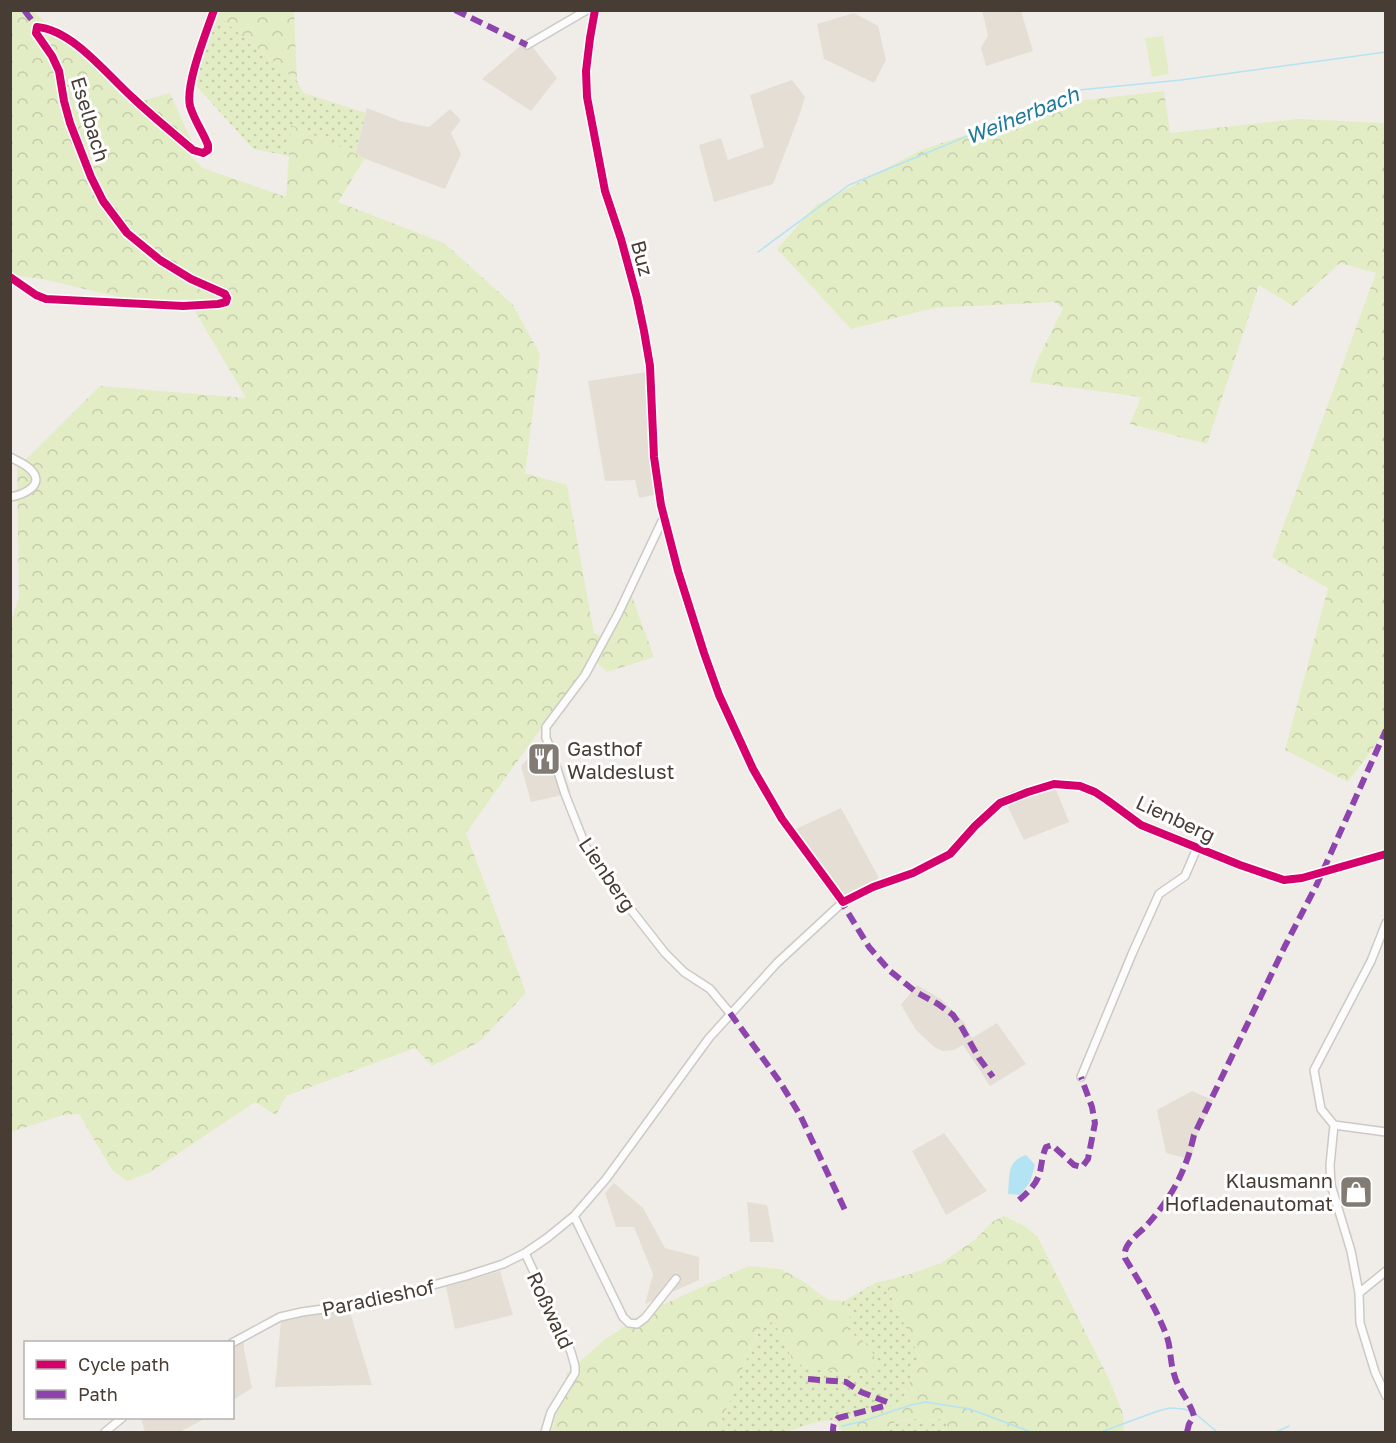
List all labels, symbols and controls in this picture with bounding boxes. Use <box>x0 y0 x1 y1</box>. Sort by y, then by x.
street label: Eselbach <box>67 74 115 164</box>
water label: Weiherbach <box>962 80 1083 149</box>
street label: Buz <box>627 238 659 278</box>
place label: Gasthof Waldeslust <box>567 736 675 783</box>
restaurant icon: Gasthof Waldeslust <box>526 741 562 777</box>
street label: Lienberg <box>1133 789 1219 847</box>
street label: Lienberg <box>574 832 642 916</box>
place label: Klausmann Hofladenautomat <box>1165 1168 1333 1215</box>
shop icon: Klausmann Hofladenautomat <box>1338 1174 1374 1210</box>
street label: Roßwald <box>523 1268 579 1352</box>
street label: Paradieshof <box>320 1273 436 1321</box>
legend <box>24 1341 234 1419</box>
text: Cycle path <box>78 1353 170 1375</box>
text: Path <box>78 1383 118 1405</box>

